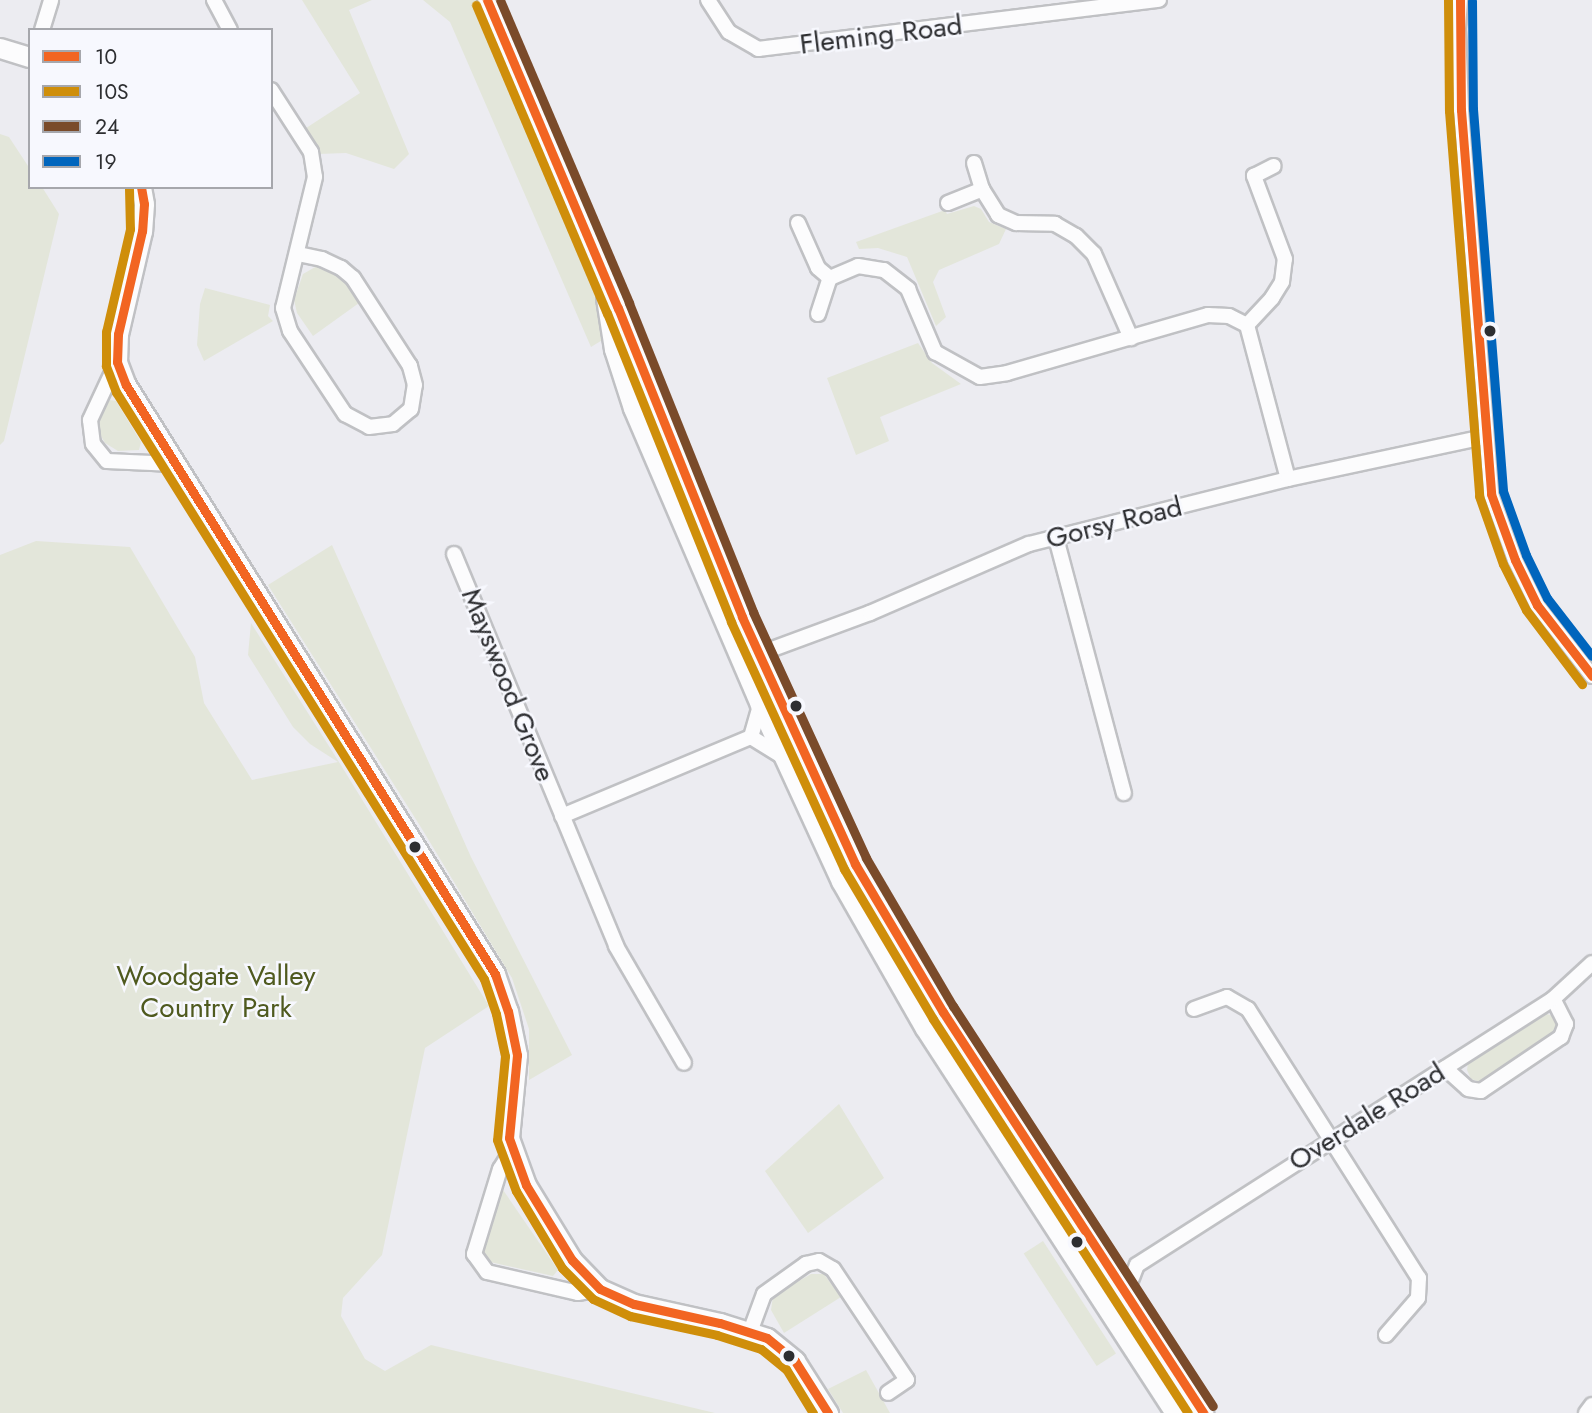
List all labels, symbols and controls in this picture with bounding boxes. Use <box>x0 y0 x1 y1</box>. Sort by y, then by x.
street label: Fleming Road <box>798 8 964 62</box>
legend <box>28 28 273 189</box>
text: 10 <box>95 42 117 72</box>
text: 10S <box>95 77 129 107</box>
text: 24 <box>95 112 119 142</box>
text: 19 <box>95 147 117 177</box>
unlabelled marker <box>1483 324 1497 338</box>
street label: Gorsy Road <box>1043 490 1185 556</box>
street label: Mayswood Grove <box>454 584 562 786</box>
unlabelled marker <box>789 699 803 713</box>
unlabelled marker <box>408 840 422 854</box>
park label: Woodgate Valley Country Park <box>116 959 316 1025</box>
street label: Overdale Road <box>1283 1056 1451 1178</box>
unlabelled marker <box>1070 1235 1084 1249</box>
unlabelled marker <box>782 1349 796 1363</box>

